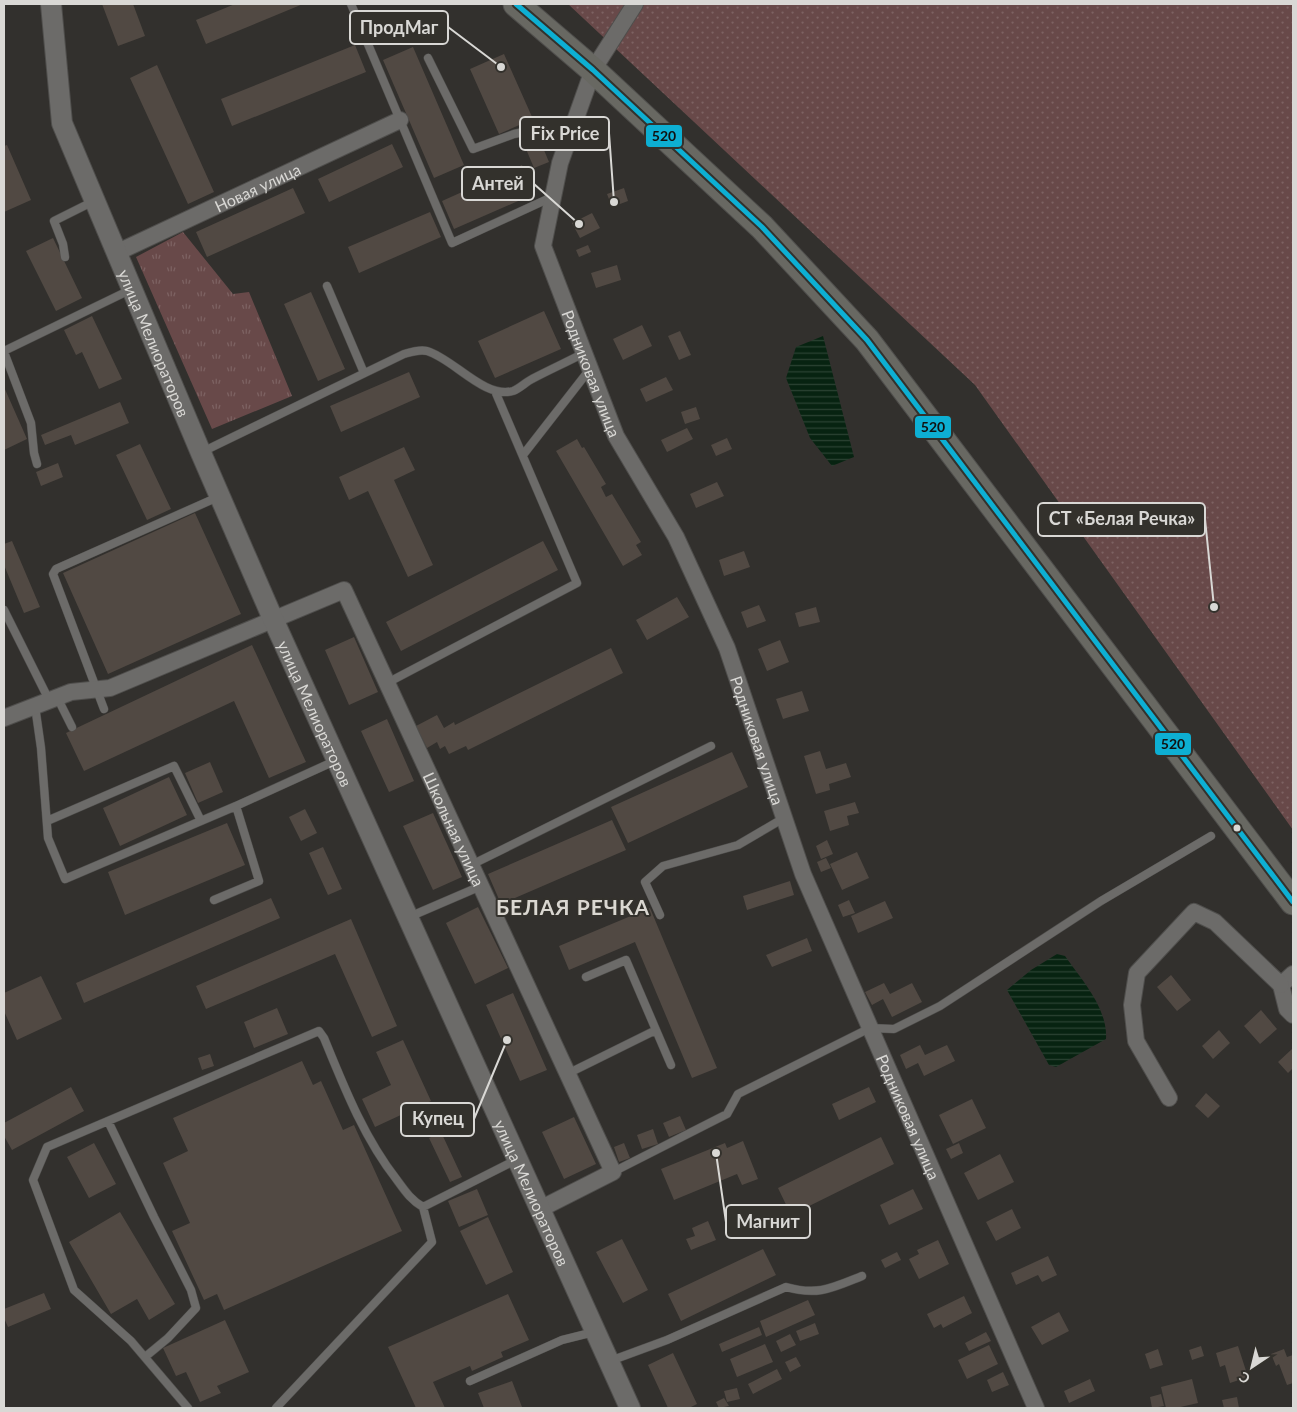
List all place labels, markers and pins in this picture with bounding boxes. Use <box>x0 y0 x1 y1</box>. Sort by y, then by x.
callout: ПродМаг <box>350 11 448 44</box>
callout: Fix Price <box>520 117 609 150</box>
callout: Антей <box>462 167 534 200</box>
callout: СТ «Белая Речка» <box>1038 503 1205 536</box>
unlabelled marker <box>1232 823 1242 833</box>
callout: Купец <box>401 1103 474 1136</box>
callout: Магнит <box>726 1205 810 1238</box>

